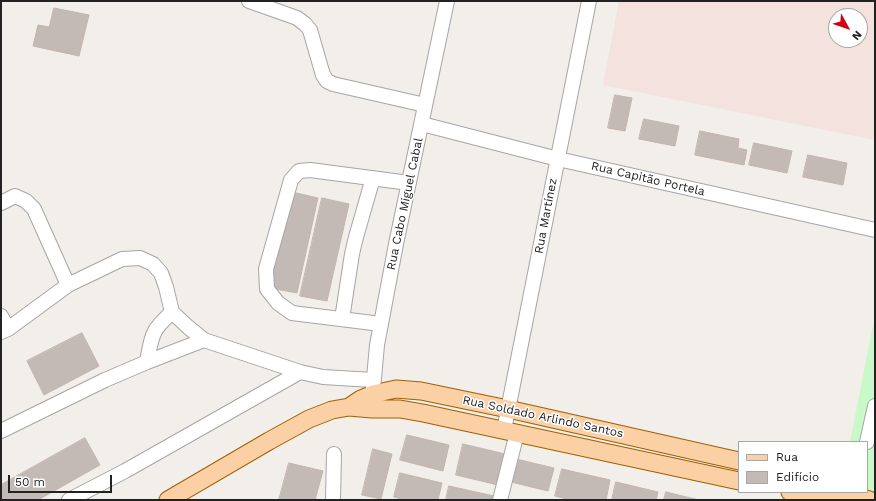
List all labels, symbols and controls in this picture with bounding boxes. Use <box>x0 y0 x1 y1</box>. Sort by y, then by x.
north arrow <box>828 8 868 48</box>
text: N <box>849 28 864 43</box>
street label: Rua Cabo Miguel Cabal <box>384 137 426 271</box>
street label: Rua Capitão Portela <box>590 159 706 199</box>
street label: Rua Martínez <box>532 177 560 255</box>
street label: Rua Soldado Arlindo Santos <box>461 393 625 441</box>
legend <box>738 441 868 493</box>
text: Rua <box>776 450 798 464</box>
scale bar <box>10 467 114 493</box>
text: Edifício <box>776 470 819 484</box>
text: 50 m <box>15 475 45 489</box>

